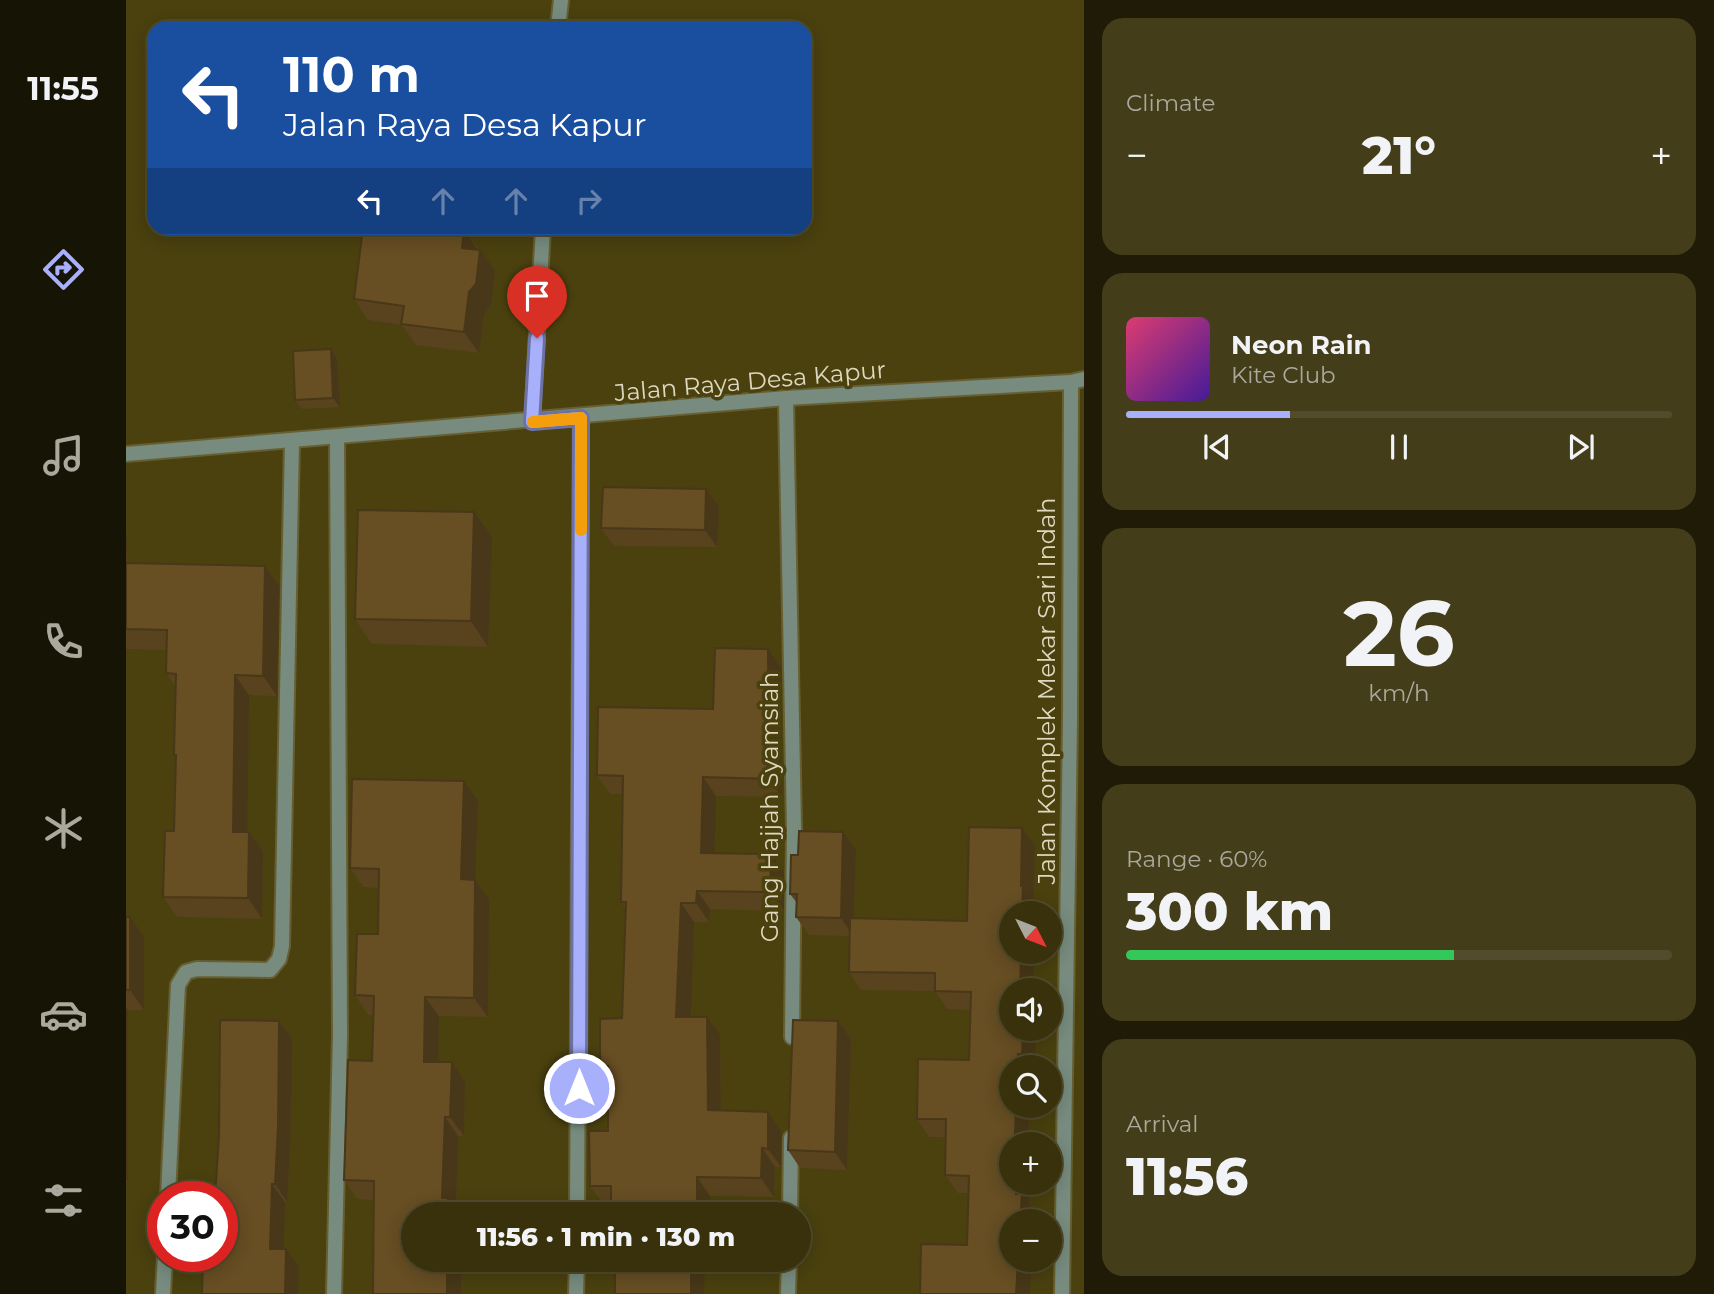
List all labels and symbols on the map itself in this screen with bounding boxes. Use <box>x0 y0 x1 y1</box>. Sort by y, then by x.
pin <box>507 266 567 338</box>
street label: Jalan Raya Desa Kapur <box>612 355 887 407</box>
street label: Jalan Komplek Mekar Sari Indah <box>1032 497 1061 886</box>
street label: Gang Hajjah Syamsiah <box>755 672 784 942</box>
north arrow <box>999 901 1062 964</box>
position arrow <box>542 1051 616 1125</box>
speed limit sign: 30 <box>147 1181 238 1272</box>

